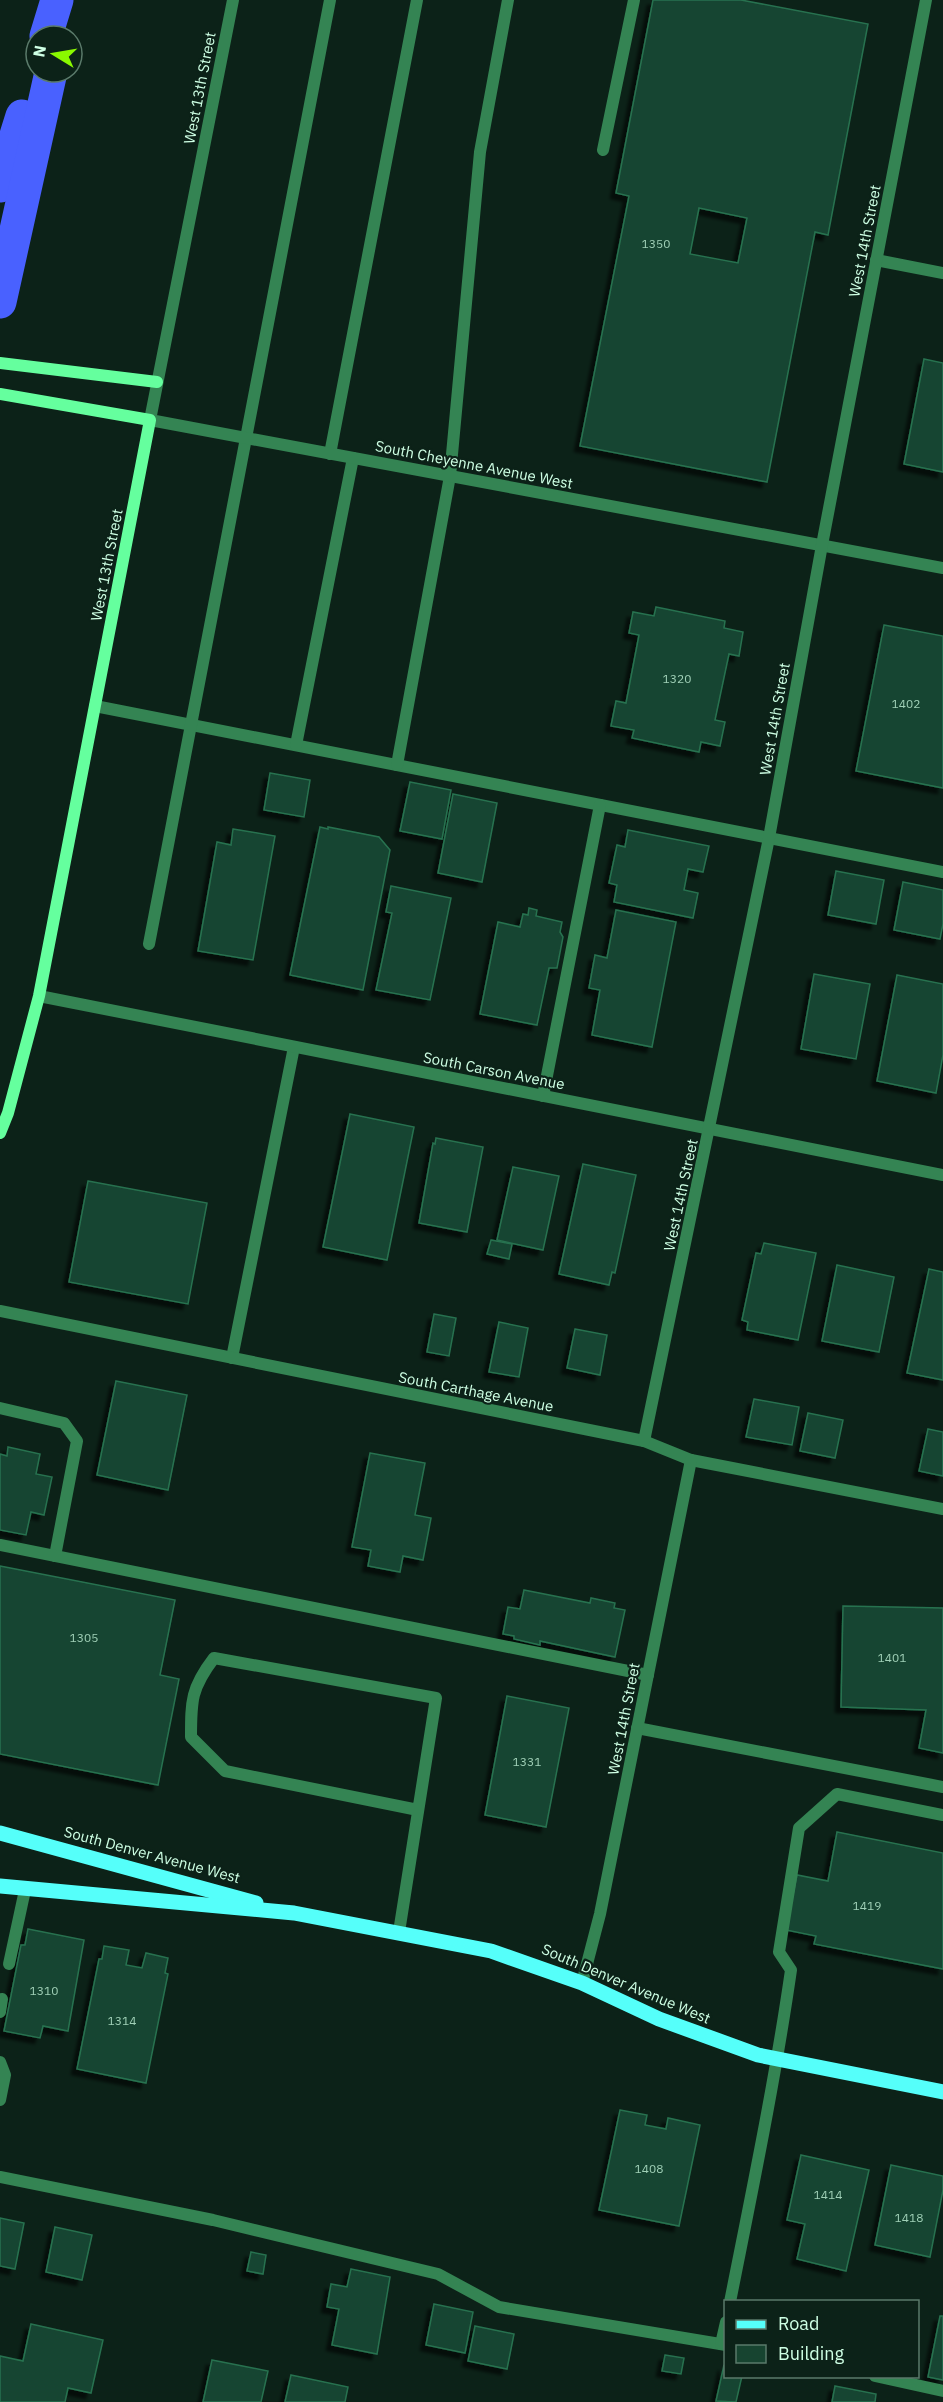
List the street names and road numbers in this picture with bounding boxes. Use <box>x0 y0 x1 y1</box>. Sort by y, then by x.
street label: West 13th Street <box>179 30 220 146</box>
street label: West 14th Street <box>844 183 885 299</box>
street label: South Cheyenne Avenue West <box>374 436 575 493</box>
street label: West 13th Street <box>86 507 127 623</box>
street label: West 14th Street <box>755 661 794 777</box>
street label: South Carson Avenue <box>422 1047 566 1094</box>
street label: West 14th Street <box>659 1137 702 1253</box>
street label: South Carthage Avenue <box>397 1367 555 1416</box>
street label: West 14th Street <box>603 1661 644 1777</box>
street label: South Denver Avenue West <box>62 1822 242 1887</box>
street label: South Denver Avenue West <box>539 1939 714 2028</box>

